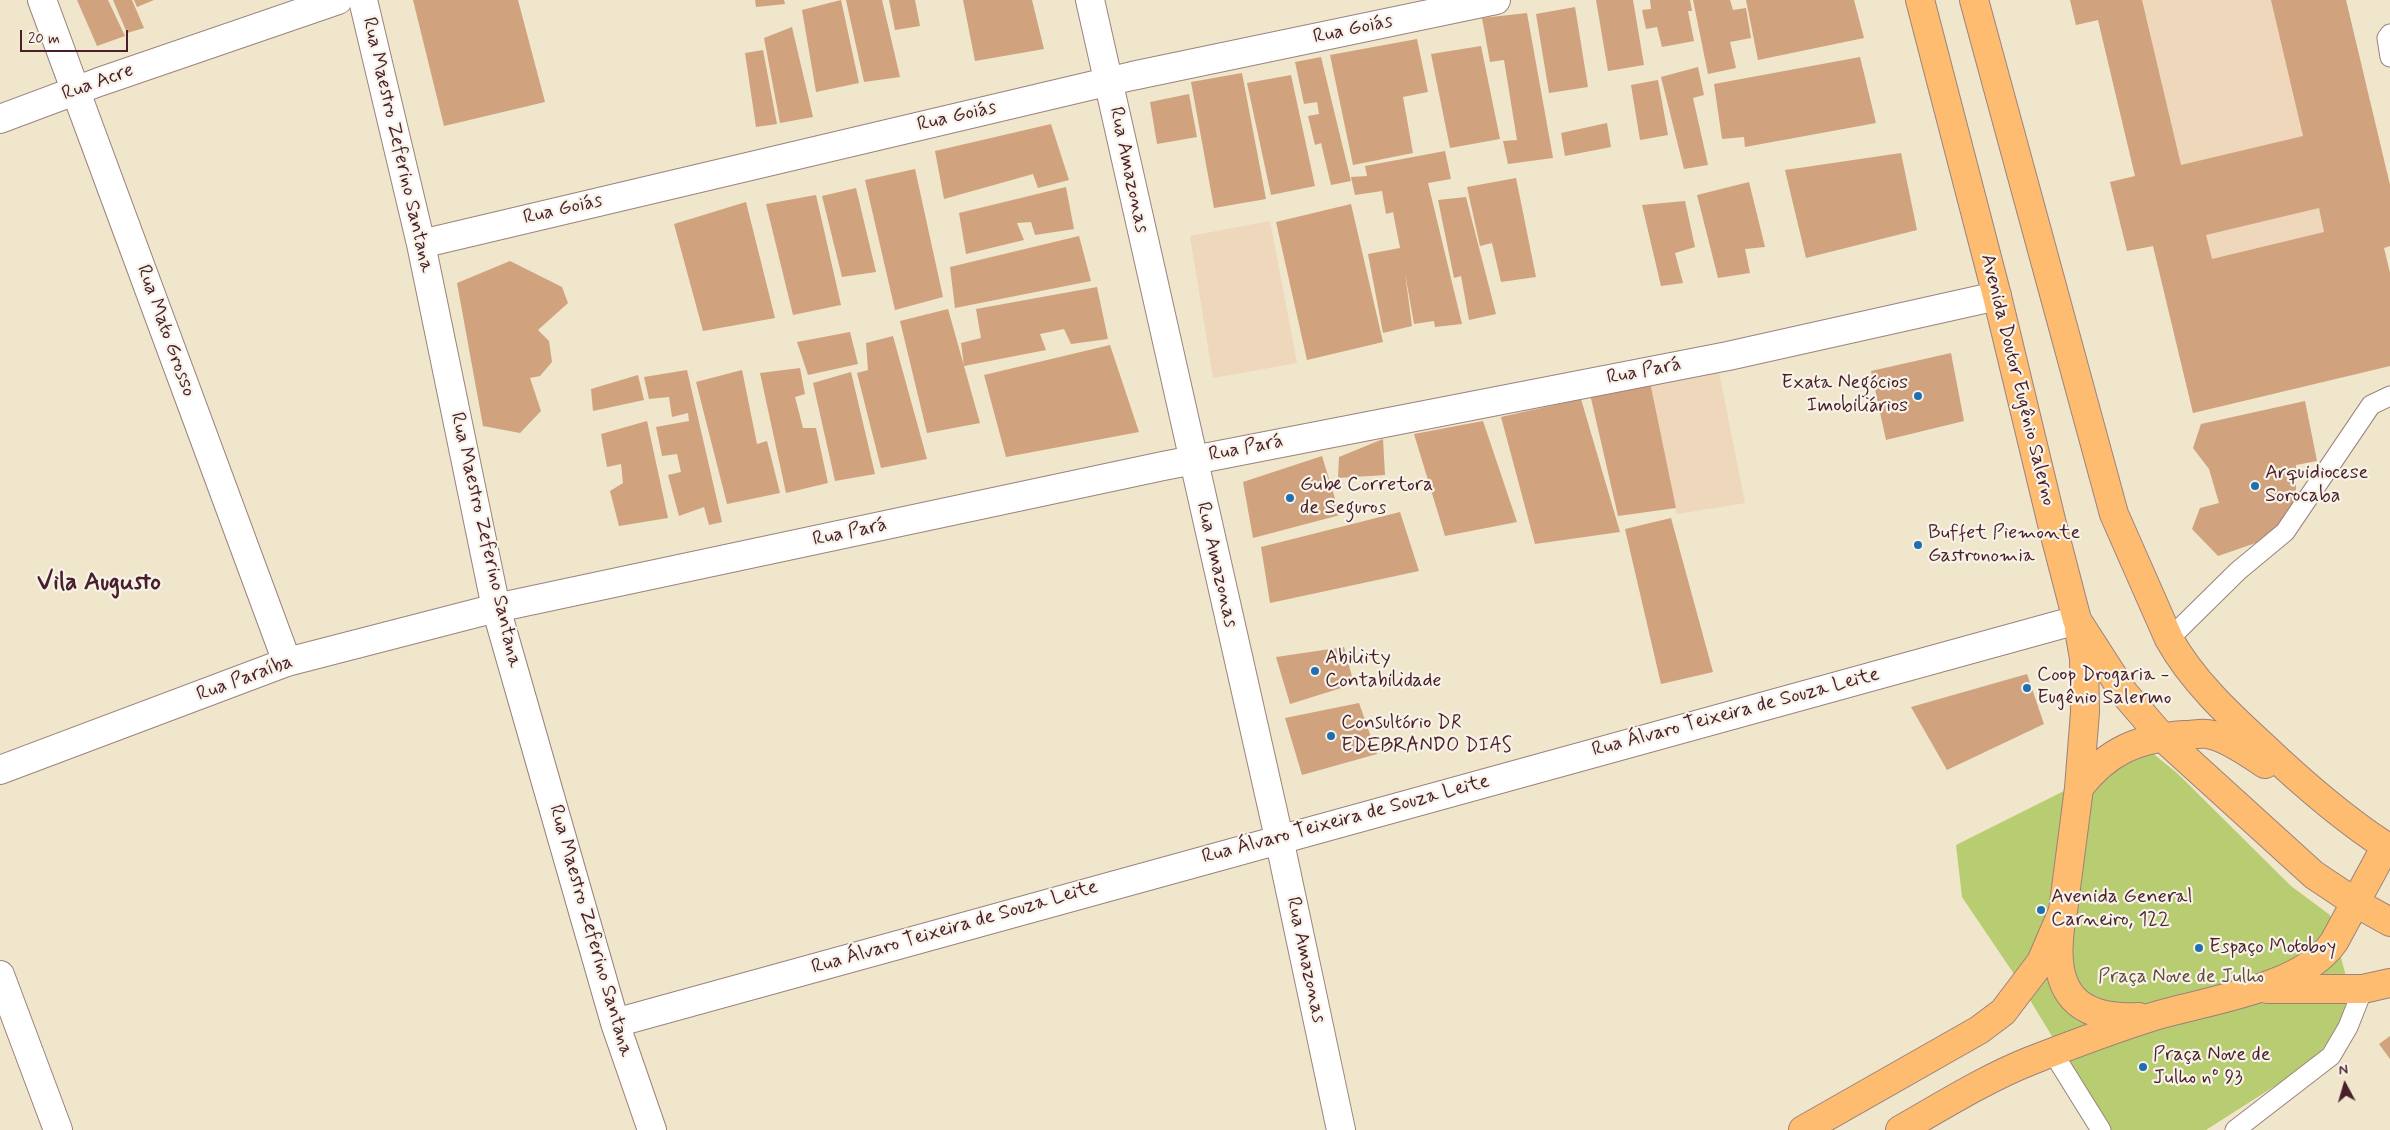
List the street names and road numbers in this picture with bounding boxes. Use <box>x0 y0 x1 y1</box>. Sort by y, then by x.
street label: Rua Goiás <box>1311 10 1395 50</box>
street label: Rua Maestro Zeferino Santana <box>356 15 438 275</box>
street label: Rua Acre <box>59 59 137 107</box>
street label: Rua Goiás <box>915 96 999 138</box>
street label: Rua Amazonas <box>1103 105 1153 235</box>
street label: Rua Goiás <box>521 189 605 231</box>
street label: Avenida Doutor Eugênio Salerno <box>1974 252 2060 508</box>
street label: Rua Mato Grosso <box>130 262 200 400</box>
street label: Rua Pará <box>1605 353 1683 391</box>
street label: Rua Maestro Zeferino Santana <box>444 410 526 670</box>
street label: Rua Pará <box>1207 430 1285 468</box>
street label: Rua Amazonas <box>1190 500 1242 630</box>
street label: Rua Pará <box>811 513 889 553</box>
street label: Rua Paraíba <box>194 651 296 707</box>
street label: Rua Álvaro Teixeira de Souza Leite <box>1590 663 1882 763</box>
street label: Rua Álvaro Teixeira de Souza Leite <box>1200 770 1492 870</box>
street label: Rua Maestro Zeferino Santana <box>542 802 638 1060</box>
street label: Rua Álvaro Teixeira de Souza Leite <box>809 876 1101 980</box>
street label: Rua Amazonas <box>1280 895 1330 1025</box>

